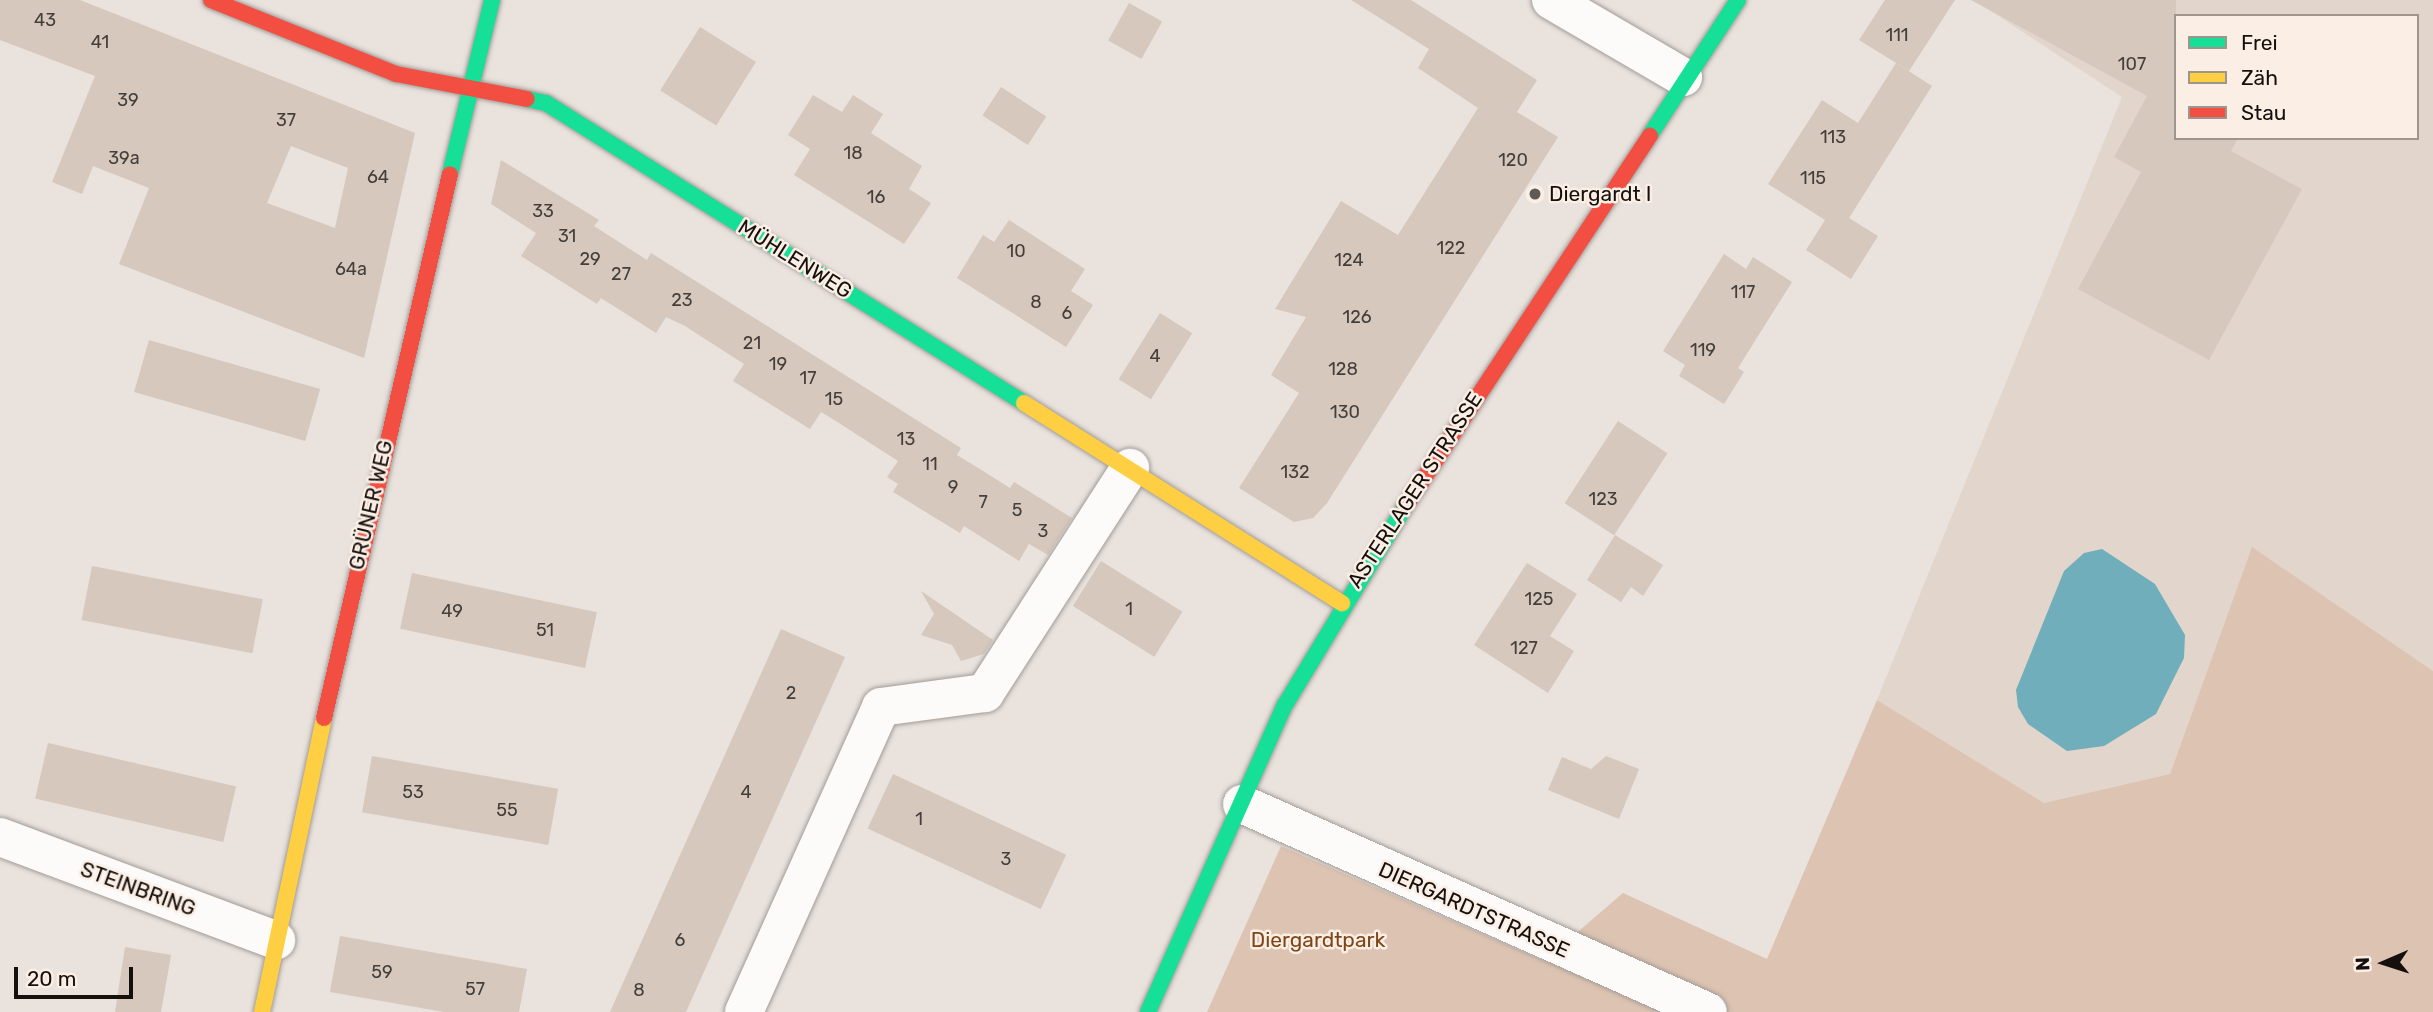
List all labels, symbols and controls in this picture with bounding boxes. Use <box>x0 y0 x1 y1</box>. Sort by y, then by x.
house number: 43 <box>34 9 56 31</box>
legend <box>2174 14 2419 140</box>
house number: 111 <box>1885 24 1909 46</box>
text: Frei <box>2241 30 2278 55</box>
house number: 41 <box>91 31 109 53</box>
house number: 107 <box>2118 53 2146 75</box>
text: Zäh <box>2241 65 2278 90</box>
house number: 39 <box>117 89 139 111</box>
text: Stau <box>2241 100 2287 125</box>
house number: 37 <box>276 109 296 131</box>
house number: 113 <box>1820 126 1846 148</box>
house number: 18 <box>843 142 863 164</box>
house number: 39a <box>108 147 140 169</box>
house number: 120 <box>1498 149 1528 171</box>
house number: 64 <box>367 166 389 188</box>
house number: 115 <box>1800 167 1826 189</box>
place label: Diergardt I <box>1549 181 1652 207</box>
house number: 16 <box>867 186 885 208</box>
marker: Diergardt I <box>1527 186 1543 202</box>
house number: 33 <box>532 200 554 222</box>
street label: MÜHLENWEG <box>734 214 856 304</box>
house number: 31 <box>558 225 576 247</box>
house number: 122 <box>1437 237 1465 259</box>
house number: 10 <box>1006 240 1026 262</box>
house number: 29 <box>579 248 601 270</box>
house number: 124 <box>1334 249 1364 271</box>
house number: 64a <box>335 258 367 280</box>
house number: 27 <box>611 263 631 285</box>
house number: 117 <box>1731 281 1755 303</box>
house number: 23 <box>671 289 693 311</box>
house number: 8 <box>1030 291 1042 313</box>
house number: 6 <box>1062 302 1072 324</box>
house number: 126 <box>1342 306 1372 328</box>
house number: 21 <box>743 332 761 354</box>
house number: 119 <box>1690 339 1716 361</box>
house number: 4 <box>1149 345 1161 367</box>
house number: 19 <box>769 353 787 375</box>
house number: 128 <box>1328 358 1358 380</box>
house number: 17 <box>800 367 816 389</box>
street label: ASTERLAGER STRASSE <box>1342 387 1488 593</box>
house number: 15 <box>825 388 843 410</box>
house number: 130 <box>1330 401 1360 423</box>
house number: 13 <box>897 428 915 450</box>
street label: GRÜNER WEG <box>344 438 398 572</box>
house number: 11 <box>922 453 938 475</box>
house number: 132 <box>1280 461 1310 483</box>
house number: 9 <box>948 476 958 498</box>
house number: 123 <box>1588 488 1618 510</box>
house number: 7 <box>978 491 988 513</box>
house number: 5 <box>1012 499 1022 521</box>
house number: 3 <box>1038 520 1048 542</box>
house number: 125 <box>1525 588 1553 610</box>
house number: 1 <box>1125 598 1133 620</box>
house number: 49 <box>441 600 463 622</box>
house number: 51 <box>536 619 554 641</box>
house number: 127 <box>1510 637 1538 659</box>
house number: 2 <box>786 682 796 704</box>
house number: 53 <box>402 781 424 803</box>
house number: 4 <box>740 781 752 803</box>
house number: 55 <box>496 799 518 821</box>
house number: 1 <box>915 808 923 830</box>
house number: 3 <box>1001 848 1011 870</box>
street label: STEINBRING <box>77 857 199 921</box>
street label: DIERGARDTSTRASSE <box>1375 857 1573 963</box>
park label: Diergardtpark <box>1251 927 1385 953</box>
north arrow <box>2349 928 2419 998</box>
house number: 6 <box>675 929 685 951</box>
scale bar <box>18 953 136 997</box>
text: N <box>2351 957 2374 972</box>
house number: 59 <box>371 961 393 983</box>
text: 20 m <box>27 966 76 991</box>
house number: 57 <box>465 978 485 1000</box>
house number: 8 <box>633 979 645 1001</box>

